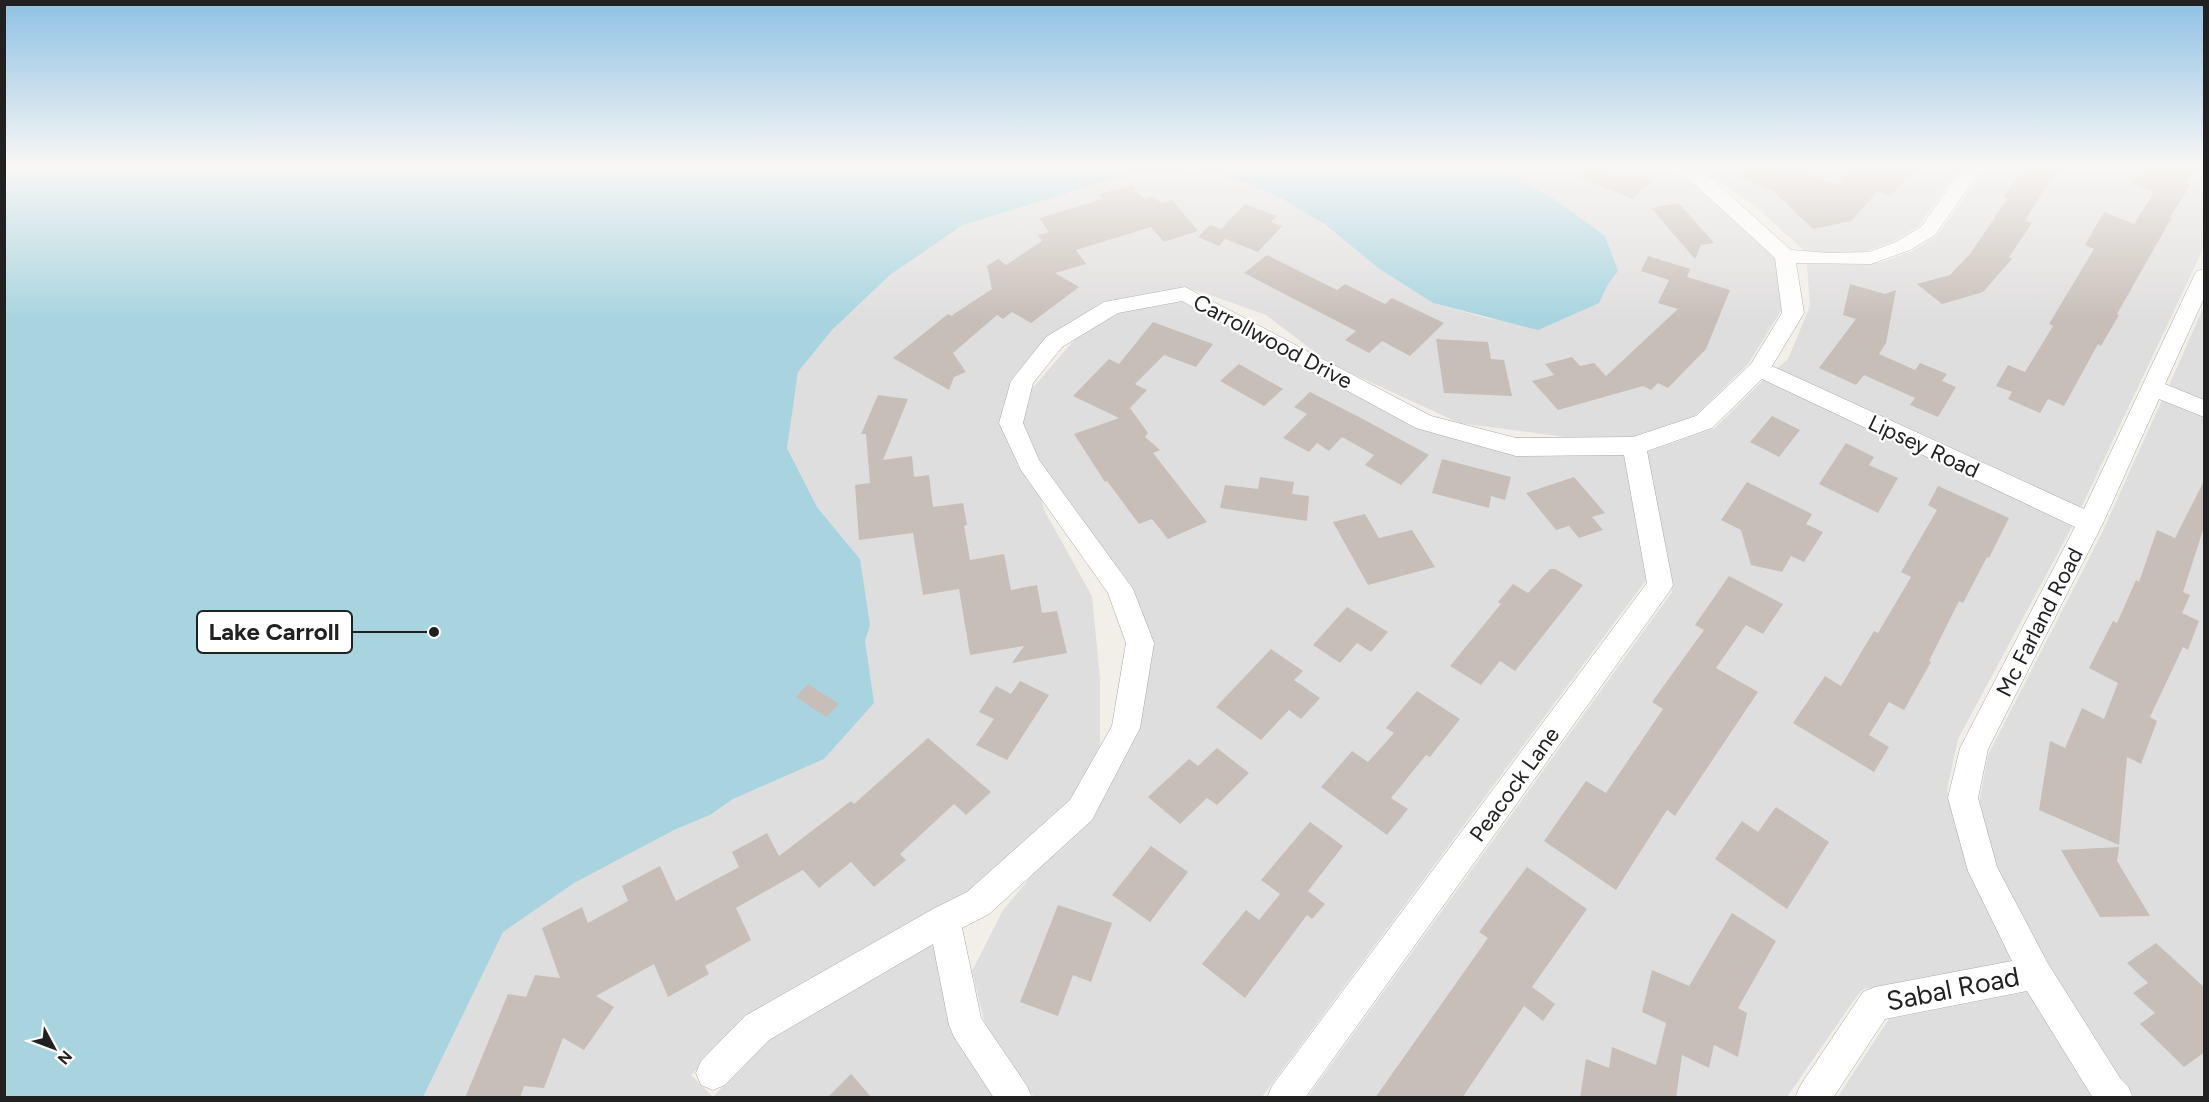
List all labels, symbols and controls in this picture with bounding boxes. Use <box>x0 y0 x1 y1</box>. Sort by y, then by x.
street label: Carrollwood Drive <box>1189 288 1357 395</box>
street label: Lipsey Road <box>1864 409 1983 484</box>
street label: Mc Farland Road <box>1990 543 2089 701</box>
callout: Lake Carroll <box>197 611 352 653</box>
text: Lake Carroll <box>208 617 340 646</box>
street label: Peacock Lane <box>1464 722 1565 847</box>
street label: Sabal Road <box>1884 959 2022 1018</box>
north arrow <box>24 1018 84 1078</box>
text: N <box>54 1047 76 1068</box>

